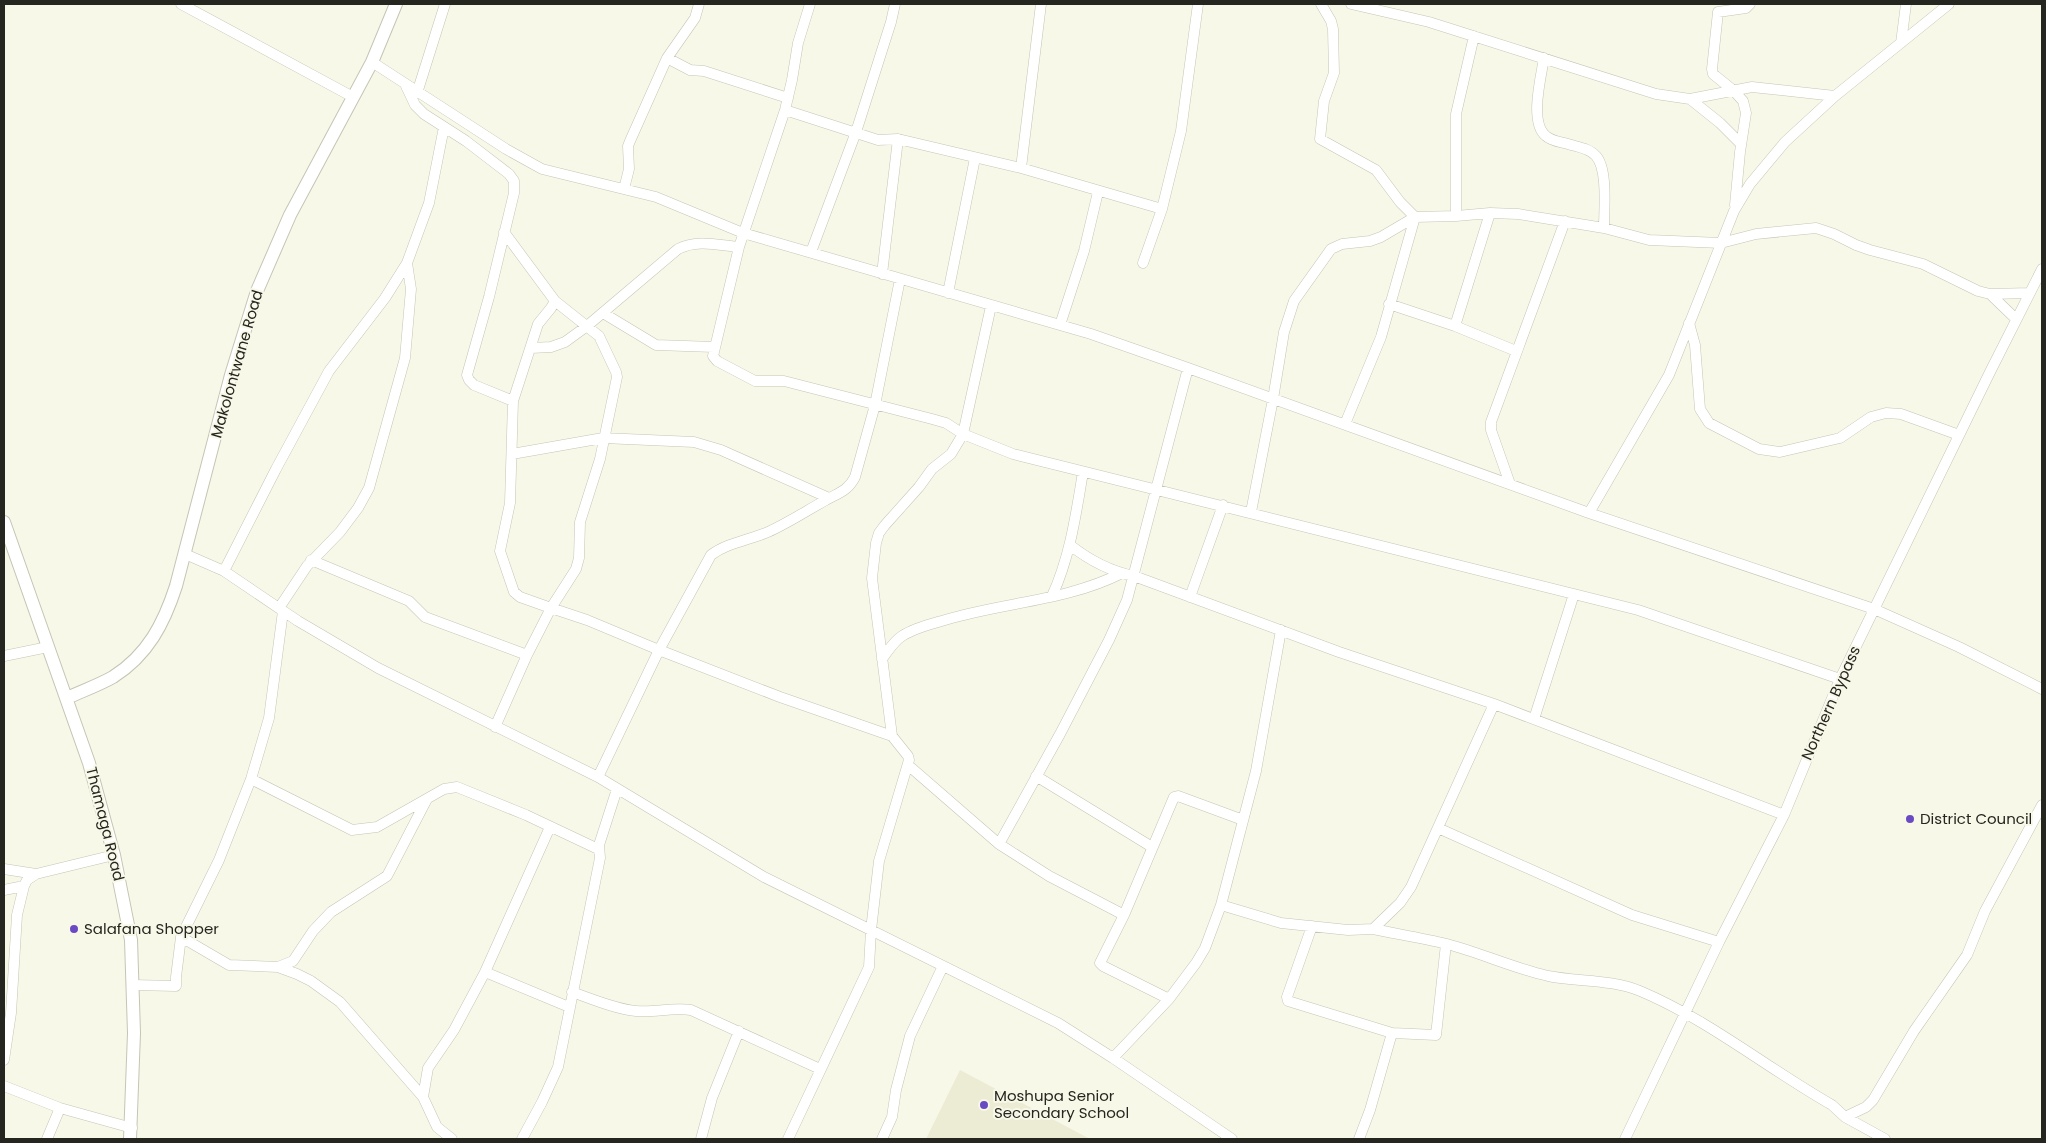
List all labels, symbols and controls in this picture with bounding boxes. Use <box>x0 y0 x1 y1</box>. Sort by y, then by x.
street label: Makolontwane Road <box>205 287 268 440</box>
street label: Northern Bypass <box>1796 642 1865 763</box>
street label: Thamaga Road <box>81 765 130 883</box>
place label: District Council <box>1920 808 2032 829</box>
marker: District Council <box>1904 813 1916 825</box>
place label: Salafana Shopper <box>84 918 219 939</box>
marker: Salafana Shopper <box>68 923 80 935</box>
place label: Moshupa Senior Secondary School <box>994 1085 1129 1123</box>
marker: Moshupa Senior Secondary School <box>978 1099 990 1111</box>

